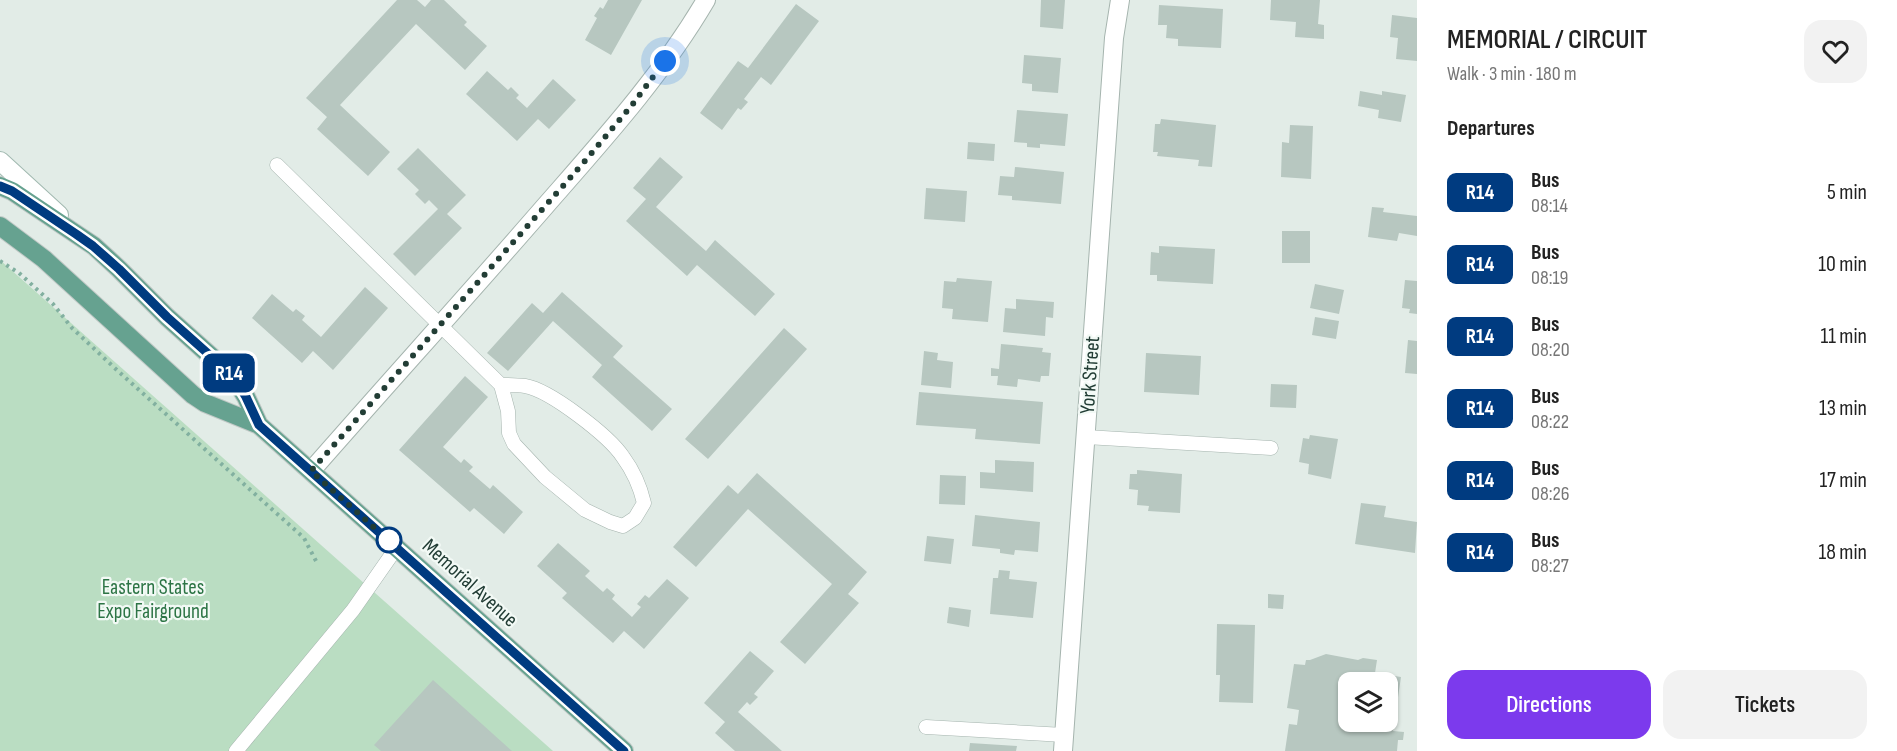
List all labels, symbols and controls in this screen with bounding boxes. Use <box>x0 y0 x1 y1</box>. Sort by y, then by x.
button: heart <box>1804 20 1867 83</box>
text: MEMORIAL / CIRCUIT <box>1447 23 1647 56</box>
your location <box>650 46 680 76</box>
text: Walk · 3 min · 180 m <box>1447 62 1577 86</box>
text: Departures <box>1447 115 1535 142</box>
text: Bus <box>1531 167 1560 194</box>
text: 5 min <box>1827 179 1867 206</box>
text: R14 <box>1466 180 1494 205</box>
text: 08:14 <box>1531 194 1568 218</box>
text: Bus <box>1531 239 1560 266</box>
text: 10 min <box>1818 251 1867 278</box>
text: R14 <box>1466 252 1494 277</box>
text: 08:19 <box>1531 266 1568 290</box>
text: Bus <box>1531 311 1560 338</box>
text: 11 min <box>1820 323 1867 350</box>
text: R14 <box>1466 324 1494 349</box>
street label: York Street <box>1075 335 1105 415</box>
text: 08:20 <box>1531 338 1570 362</box>
line badge: R14 <box>194 354 264 392</box>
text: R14 <box>215 361 243 386</box>
text: Bus <box>1531 383 1560 410</box>
text: 13 min <box>1819 395 1867 422</box>
text: R14 <box>1466 396 1494 421</box>
text: 08:22 <box>1531 410 1569 434</box>
text: Bus <box>1531 455 1560 482</box>
text: 17 min <box>1819 467 1867 494</box>
text: R14 <box>1466 468 1494 493</box>
text: 08:26 <box>1531 482 1569 506</box>
unlabelled marker <box>376 527 402 553</box>
text: Bus <box>1531 527 1560 554</box>
street label: Memorial Avenue <box>417 534 523 632</box>
text: 18 min <box>1819 539 1867 566</box>
text: R14 <box>1466 540 1494 565</box>
text: 08:27 <box>1531 554 1569 578</box>
park label: Eastern States Expo Fairground <box>97 575 209 624</box>
button: Directions <box>1447 670 1651 739</box>
button: Tickets <box>1663 670 1867 739</box>
map controls <box>1338 672 1398 732</box>
button: layers <box>1338 672 1398 732</box>

